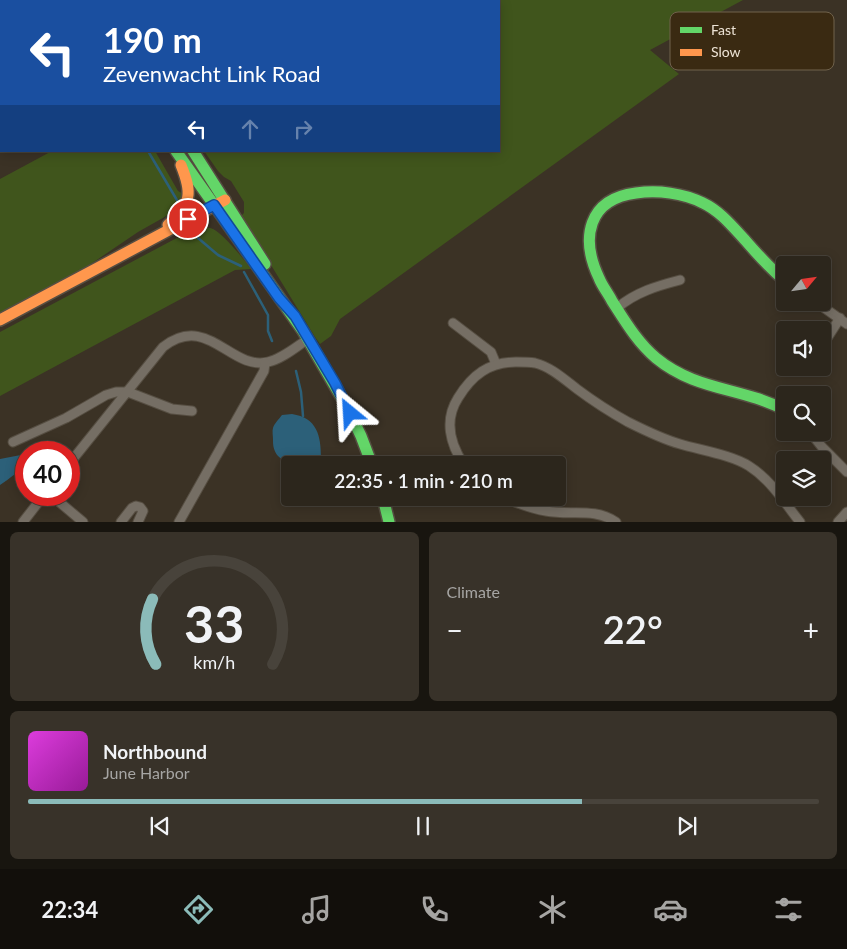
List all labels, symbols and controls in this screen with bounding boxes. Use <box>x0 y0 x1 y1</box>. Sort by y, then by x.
legend <box>670 12 834 70</box>
text: 190 m <box>103 18 202 60</box>
icon: left <box>20 20 85 85</box>
text: Fast <box>711 21 736 38</box>
text: Slow <box>711 43 741 60</box>
text: Zevenwacht Link Road <box>103 60 321 87</box>
icon: left <box>183 115 211 143</box>
icon: ahead <box>236 115 264 143</box>
icon: right <box>289 115 317 143</box>
pin <box>167 198 209 240</box>
icon: arrive <box>174 205 202 233</box>
north arrow <box>776 256 831 311</box>
map controls <box>776 256 831 506</box>
button: sound <box>776 321 831 376</box>
position arrow <box>323 386 375 438</box>
button: search <box>776 386 831 441</box>
speed limit sign: 40 <box>15 441 80 506</box>
button: layers <box>776 451 831 506</box>
text: 22:35 · 1 min · 210 m <box>334 469 513 492</box>
text: Climate <box>447 582 500 601</box>
text: 33 <box>184 592 244 654</box>
text: 22° <box>603 606 663 652</box>
text: − <box>447 613 463 647</box>
text: + <box>803 613 819 647</box>
text: km/h <box>193 651 235 673</box>
text: Northbound <box>103 740 207 763</box>
text: June Harbor <box>103 763 190 782</box>
icon: previous <box>146 812 174 840</box>
icon: pause <box>409 812 437 840</box>
icon: next <box>673 812 701 840</box>
icon: directions <box>181 892 216 927</box>
icon: music <box>299 892 334 927</box>
icon: phone <box>417 892 452 927</box>
icon: climate <box>535 892 570 927</box>
icon: car <box>653 892 688 927</box>
icon: filters <box>771 892 806 927</box>
text: 22:34 <box>41 896 98 923</box>

